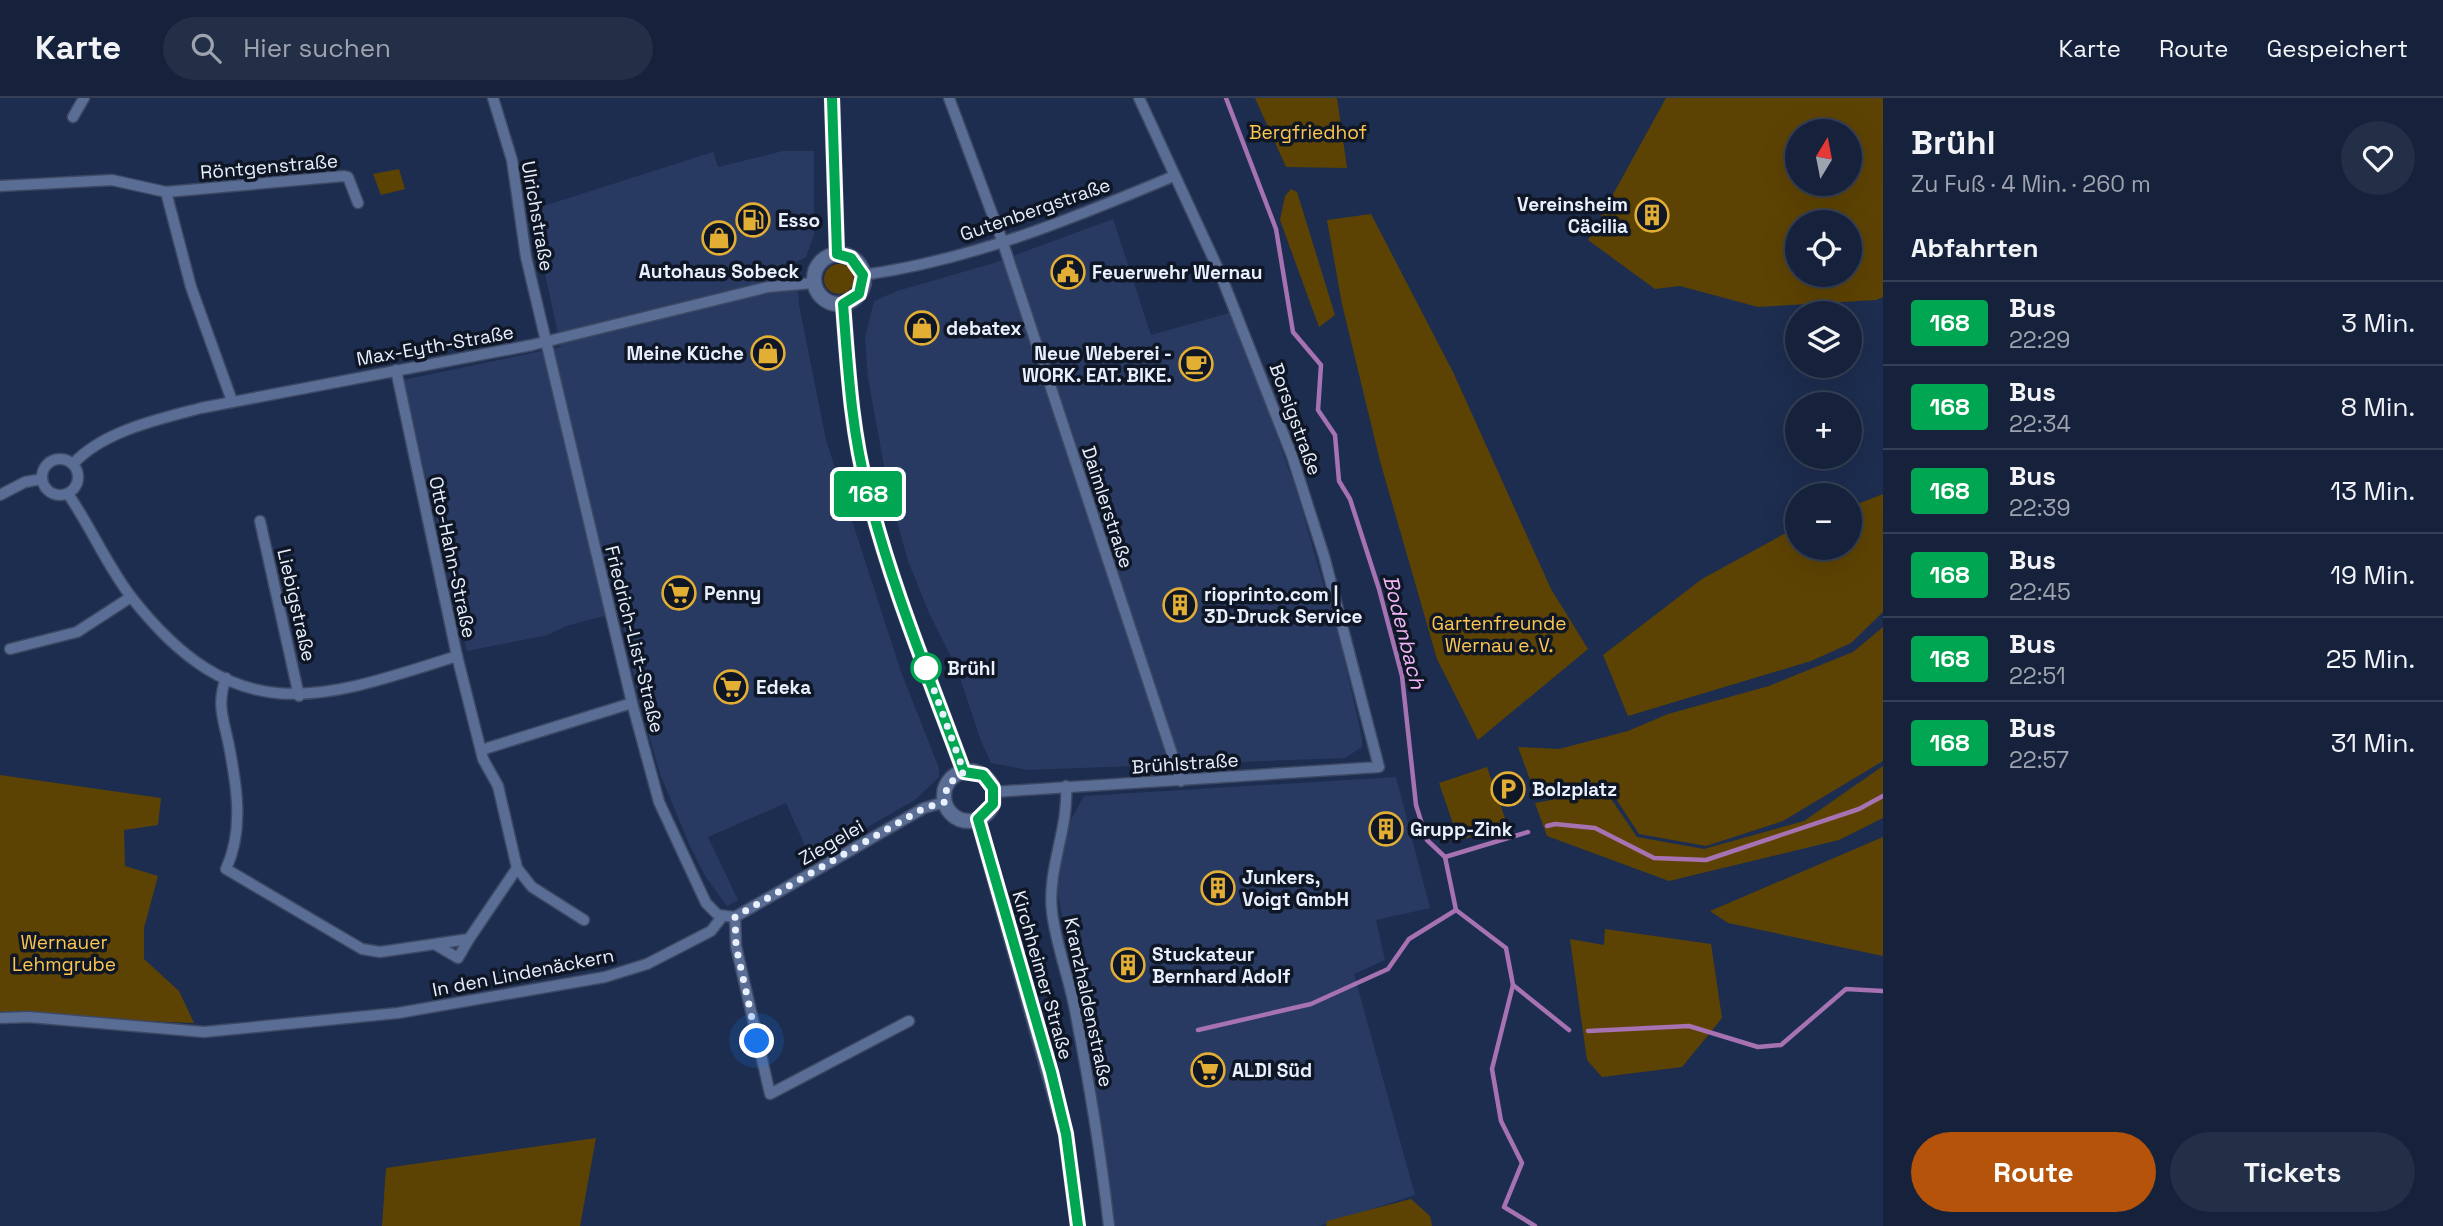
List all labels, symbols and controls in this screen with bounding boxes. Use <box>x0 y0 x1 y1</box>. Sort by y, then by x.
search box <box>163 17 653 80</box>
text: Karte <box>35 27 121 69</box>
icon: search <box>187 29 225 67</box>
text: Hier suchen <box>243 31 391 65</box>
text: Karte <box>2059 33 2121 64</box>
text: Route <box>2159 33 2228 64</box>
text: Gespeichert <box>2266 33 2408 64</box>
north arrow <box>1785 119 1862 196</box>
map controls <box>1785 119 1862 560</box>
park label: Bergfriedhof <box>1249 120 1367 145</box>
button: heart <box>2341 121 2415 195</box>
text: Brühl <box>1911 122 1995 164</box>
street label: Röntgenstraße <box>199 148 339 185</box>
street label: Ulrichstraße <box>516 159 560 273</box>
text: Zu Fuß · 4 Min. · 260 m <box>1911 169 2151 199</box>
street label: Gutenbergstraße <box>957 172 1114 247</box>
place label: Vereinsheim Cäcilia <box>1517 192 1628 239</box>
building icon: Vereinsheim Cäcilia <box>1633 196 1671 234</box>
fuel station icon: Esso <box>734 201 772 239</box>
place label: Esso <box>778 208 820 233</box>
button: locate <box>1785 210 1862 287</box>
shop icon: Autohaus Sobeck <box>700 219 738 257</box>
text: Abfahrten <box>1911 231 2039 265</box>
public building icon: Feuerwehr Wernau <box>1049 253 1087 291</box>
place label: Autohaus Sobeck <box>639 259 800 284</box>
place label: Feuerwehr Wernau <box>1092 260 1263 285</box>
text: Bus <box>2009 291 2056 325</box>
button: layers <box>1785 301 1862 378</box>
text: 3 Min. <box>2341 306 2415 340</box>
text: 168 <box>1929 307 1970 338</box>
shop icon: debatex <box>903 309 941 347</box>
place label: debatex <box>946 316 1021 341</box>
street label: Max-Eyth-Straße <box>354 319 516 372</box>
text: 22:29 <box>2009 325 2070 355</box>
shop icon: Meine Küche <box>749 334 787 372</box>
place label: Meine Küche <box>627 341 744 366</box>
place label: Neue Weberei - WORK. EAT. BIKE. <box>1022 341 1172 388</box>
cafe icon: Neue Weberei - WORK. EAT. BIKE. <box>1177 345 1215 383</box>
street label: Borsigstraße <box>1264 360 1327 479</box>
text: Bus <box>2009 375 2056 409</box>
text: 8 Min. <box>2341 390 2415 424</box>
text: 168 <box>1929 391 1970 422</box>
button: + <box>1785 392 1862 469</box>
text: 22:34 <box>2009 409 2071 439</box>
street label: Daimlerstraße <box>1076 443 1139 571</box>
text: Bus <box>2009 459 2056 493</box>
line badge: 168 <box>828 471 908 517</box>
street label: Otto-Hahn-Straße <box>423 474 482 640</box>
text: 13 Min. <box>2330 474 2415 508</box>
text: 168 <box>1929 475 1970 506</box>
text: 168 <box>848 478 888 509</box>
button: − <box>1785 483 1862 560</box>
text: 22:39 <box>2009 493 2071 523</box>
street label: Friedrich-List-Straße <box>599 543 670 735</box>
text: Bus <box>2009 543 2056 577</box>
street label: Liebigstraße <box>271 546 322 664</box>
text: 19 Min. <box>2330 558 2415 592</box>
text: 168 <box>1929 559 1970 590</box>
water label: Bodenbach <box>1377 572 1432 693</box>
supermarket icon: Penny <box>660 574 698 612</box>
text: 22:45 <box>2009 577 2071 607</box>
place label: Penny <box>704 581 761 606</box>
place label: rioprinto.com | 3D-Druck Service <box>1204 582 1363 629</box>
building icon: rioprinto.com | 3D-Druck Service <box>1161 586 1199 624</box>
park label: Gartenfreunde Wernau e. V. <box>1432 611 1566 658</box>
text: Bus <box>2009 627 2056 661</box>
text: 25 Min. <box>2326 642 2415 676</box>
text: 168 <box>1929 643 1970 674</box>
marker: Brühl <box>911 653 941 683</box>
place label: Brühl <box>947 656 996 681</box>
text: 22:51 <box>2009 661 2066 691</box>
supermarket icon: Edeka <box>712 668 750 706</box>
place label: Edeka <box>756 675 811 700</box>
text: Bus <box>2009 711 2056 745</box>
text: 31 Min. <box>2331 726 2415 760</box>
text: 168 <box>1929 727 1970 758</box>
text: 22:57 <box>2009 745 2069 775</box>
street label: Brühlstraße <box>1131 747 1239 780</box>
parking icon: Bolzplatz <box>1489 770 1527 808</box>
place label: Bolzplatz <box>1532 777 1617 802</box>
building icon: Grupp-Zink <box>1367 810 1405 848</box>
street label: Ziegelei <box>794 814 868 871</box>
place label: Grupp-Zink <box>1410 817 1513 842</box>
place label: Junkers, Voigt GmbH <box>1242 865 1349 912</box>
building icon: Junkers, Voigt GmbH <box>1199 869 1237 907</box>
street label: Kirchheimer Straße <box>1006 888 1079 1062</box>
street label: Kranzhaldenstraße <box>1058 915 1119 1089</box>
park label: Wernauer Lehmgrube <box>12 930 116 977</box>
place label: Stuckateur Bernhard Adolf <box>1152 942 1291 989</box>
street label: In den Lindenäckern <box>430 943 616 1002</box>
building icon: Stuckateur Bernhard Adolf <box>1109 946 1147 984</box>
your location <box>739 1023 774 1058</box>
supermarket icon: ALDI Süd <box>1189 1051 1227 1089</box>
place label: ALDI Süd <box>1232 1058 1312 1083</box>
button: Route <box>1911 1132 2156 1212</box>
button: Tickets <box>2170 1132 2415 1212</box>

